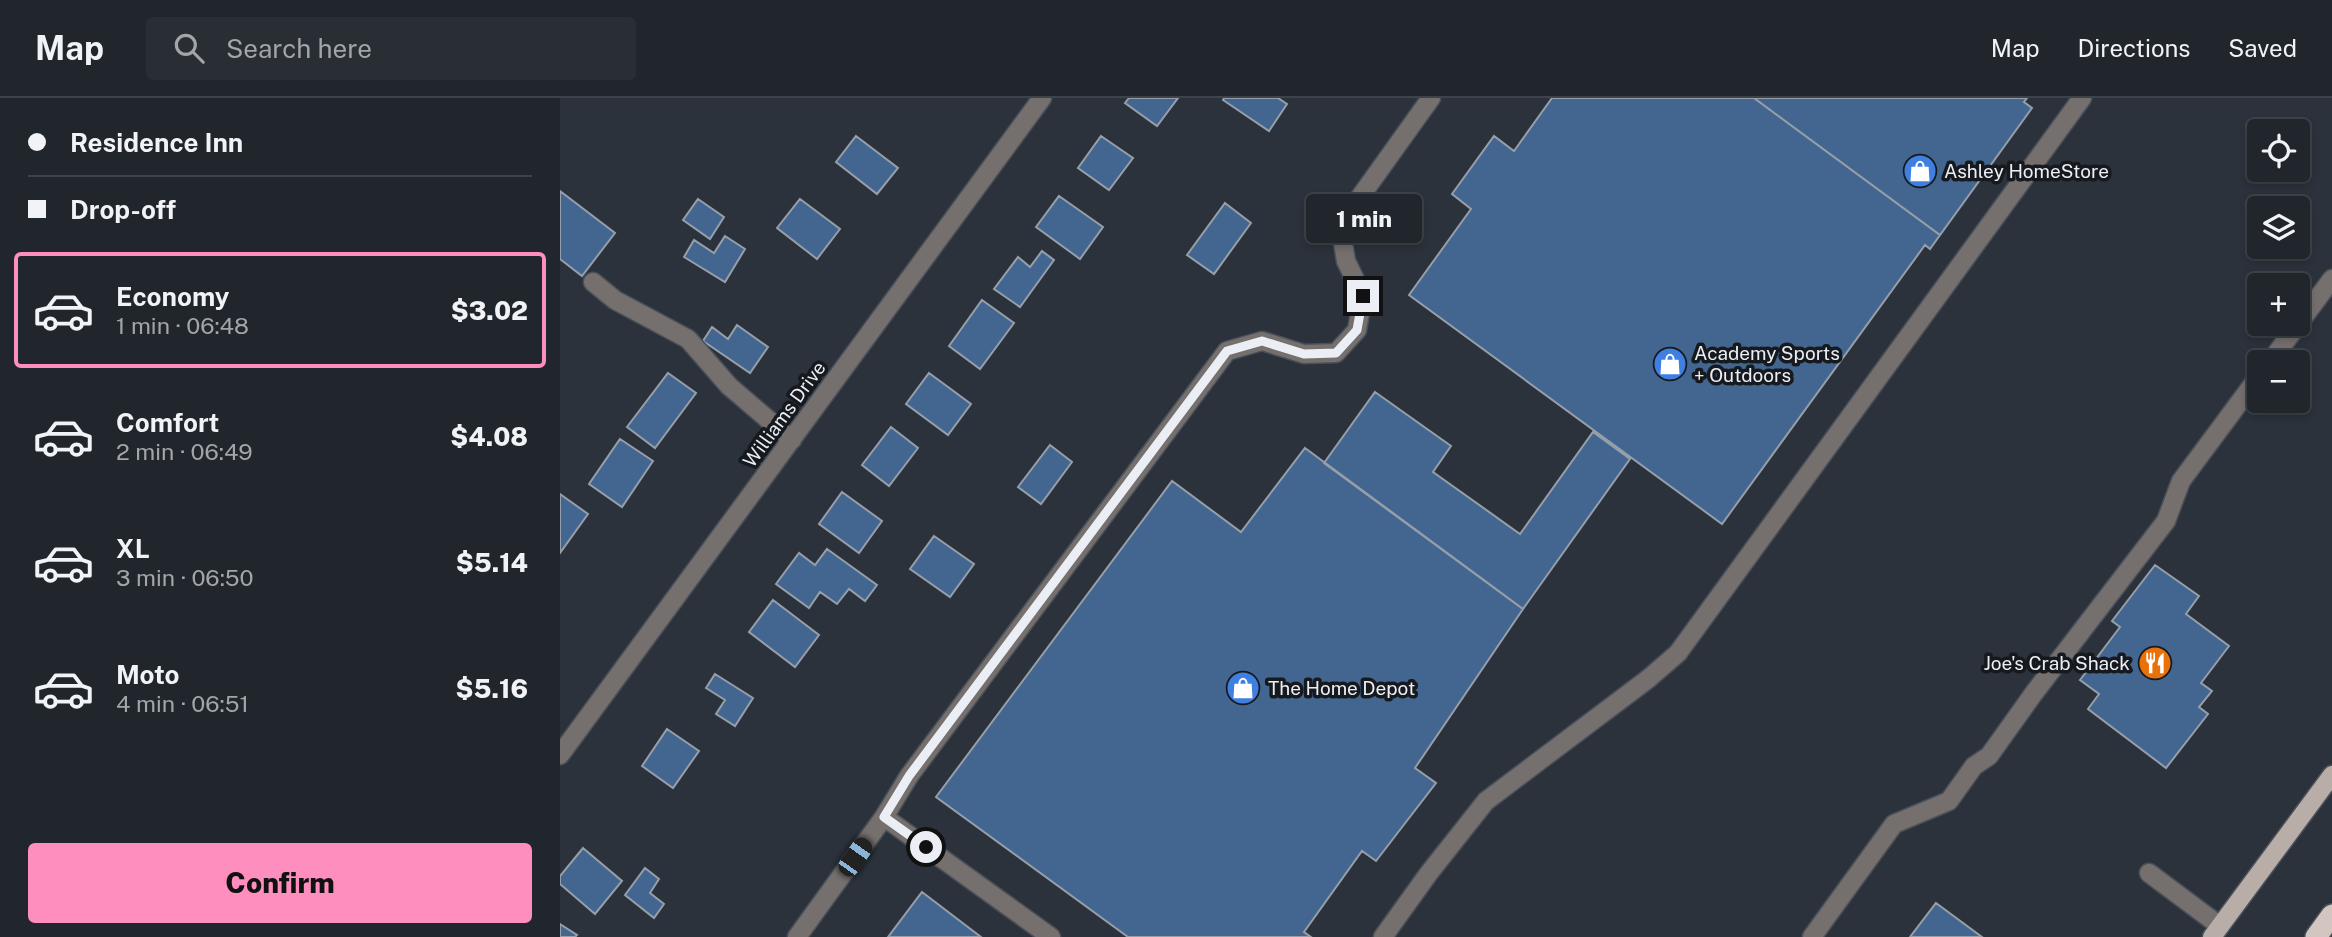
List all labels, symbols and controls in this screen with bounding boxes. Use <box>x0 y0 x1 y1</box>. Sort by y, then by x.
search box <box>146 17 636 80</box>
text: Map <box>35 29 104 67</box>
icon: search <box>170 29 208 67</box>
text: Search here <box>226 33 372 64</box>
text: Map <box>1991 34 2040 62</box>
text: Directions <box>2078 34 2190 62</box>
text: Saved <box>2228 34 2297 62</box>
map controls <box>2247 119 2310 413</box>
button: locate <box>2247 119 2310 182</box>
text: Residence Inn <box>70 127 243 158</box>
shop icon: Ashley HomeStore <box>1901 152 1939 190</box>
place label: Ashley HomeStore <box>1944 160 2109 182</box>
text: Drop-off <box>70 194 176 225</box>
callout: 1 min <box>1305 194 1421 244</box>
button: layers <box>2247 196 2310 259</box>
text: 1 min <box>1336 205 1392 232</box>
button: + <box>2247 273 2310 336</box>
icon: car <box>32 279 95 342</box>
route end <box>1347 280 1379 312</box>
text: Economy <box>116 281 229 312</box>
text: $3.02 <box>451 295 528 326</box>
text: 1 min · 06:48 <box>116 312 249 339</box>
place label: Academy Sports + Outdoors <box>1694 342 1840 386</box>
shop icon: Academy Sports + Outdoors <box>1651 345 1689 383</box>
button: − <box>2247 350 2310 413</box>
street label: Williams Drive <box>738 357 830 471</box>
icon: car <box>32 405 95 468</box>
text: Comfort <box>116 407 219 438</box>
text: $4.08 <box>450 421 528 452</box>
text: 2 min · 06:49 <box>116 438 253 465</box>
icon: car <box>32 531 95 594</box>
text: XL <box>116 533 150 564</box>
text: $5.14 <box>456 547 528 578</box>
text: 3 min · 06:50 <box>116 564 254 591</box>
restaurant icon: Joe's Crab Shack <box>2136 644 2174 682</box>
place label: Joe's Crab Shack <box>1983 652 2130 674</box>
icon: car <box>32 657 95 720</box>
text: Moto <box>116 659 179 690</box>
shop icon: The Home Depot <box>1224 669 1262 707</box>
text: $5.16 <box>456 673 528 704</box>
place label: The Home Depot <box>1268 677 1415 699</box>
text: 4 min · 06:51 <box>116 690 249 717</box>
route start <box>910 831 942 863</box>
car <box>835 834 876 880</box>
button: Confirm <box>28 843 532 923</box>

